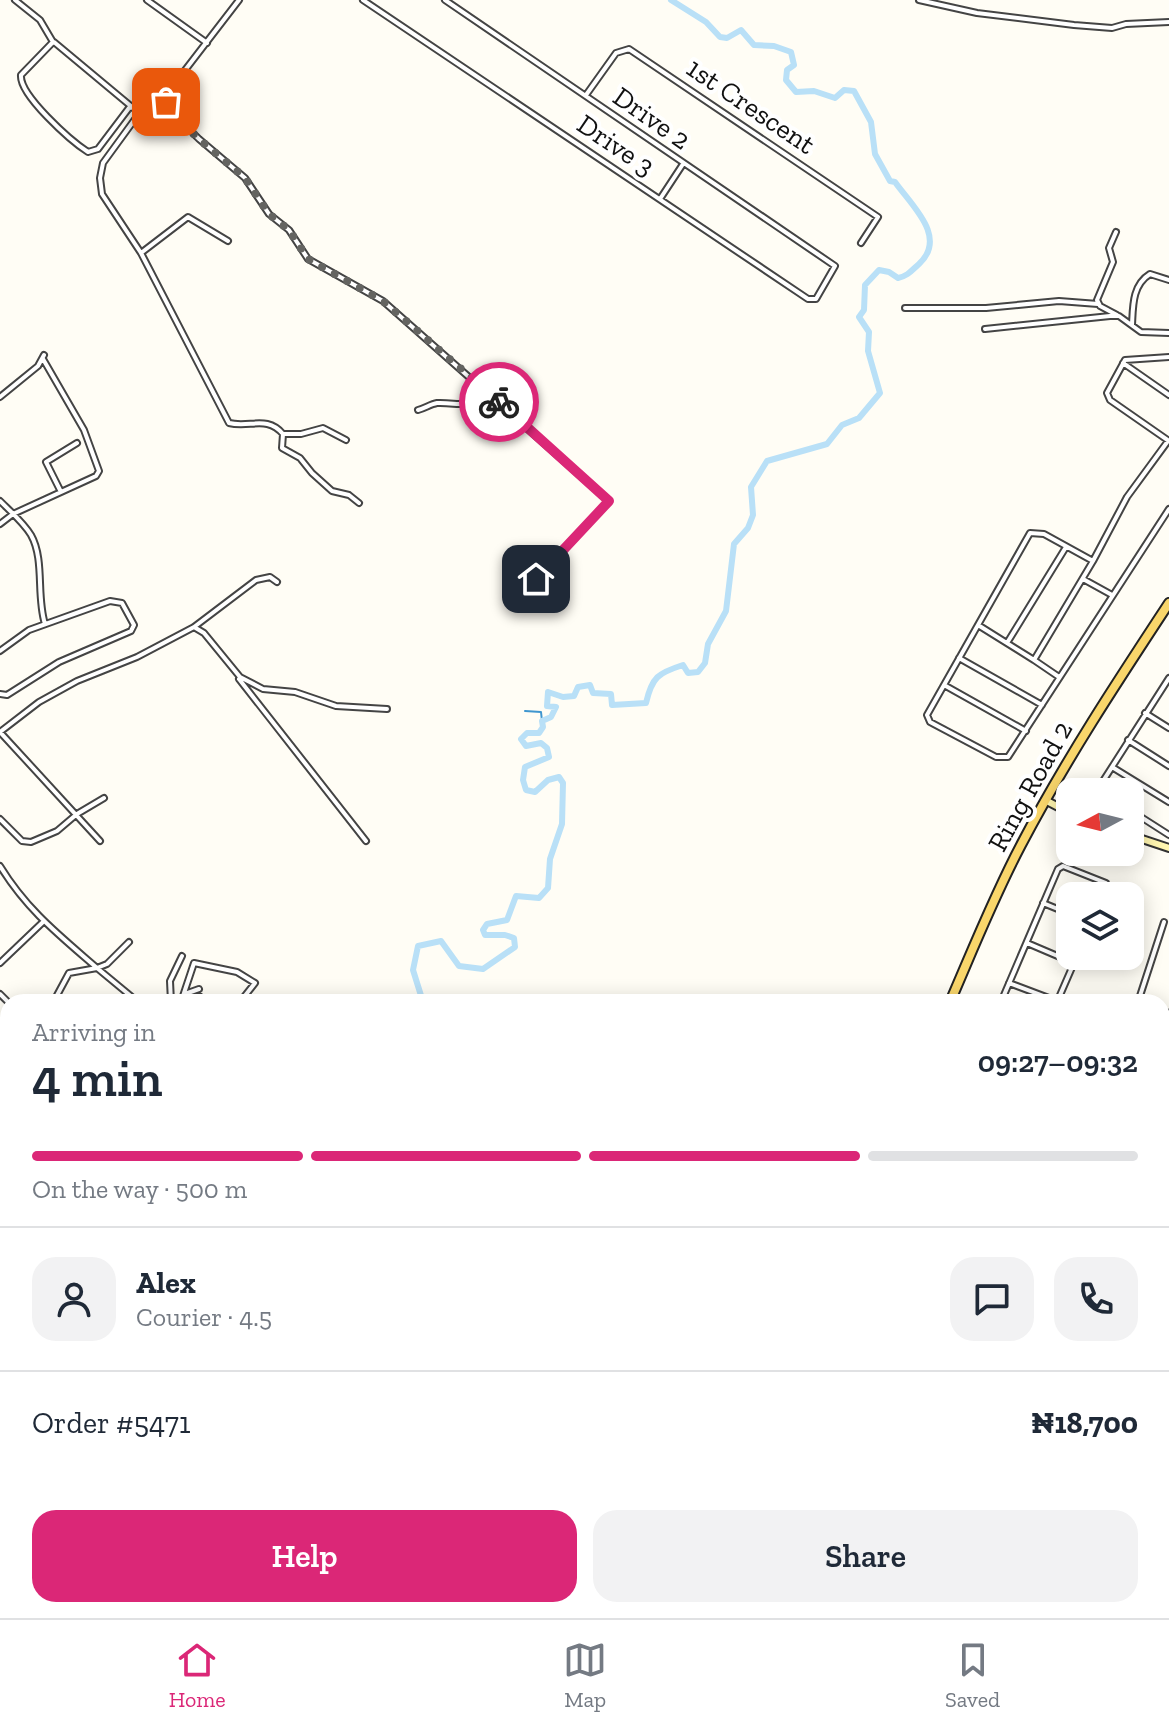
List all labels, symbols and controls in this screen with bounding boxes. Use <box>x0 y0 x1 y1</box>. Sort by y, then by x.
street label: 1st Crescent <box>681 51 822 161</box>
pin <box>132 68 200 136</box>
icon: bag <box>144 80 188 124</box>
street label: Drive 2 <box>607 80 697 156</box>
street label: Drive 3 <box>571 107 661 183</box>
courier <box>459 362 539 442</box>
icon: bike <box>477 380 521 424</box>
pin <box>502 545 570 613</box>
icon: home <box>514 557 558 601</box>
street label: Ring Road 2 <box>981 715 1079 857</box>
north arrow <box>1056 778 1144 866</box>
map controls <box>1056 778 1144 970</box>
button: layers <box>1056 882 1144 970</box>
text: Arriving in <box>32 1016 155 1048</box>
text: 09:27–09:32 <box>978 1044 1138 1080</box>
text: 4 min <box>32 1047 162 1109</box>
text: On the way · 500 m <box>32 1173 247 1205</box>
button: person <box>32 1257 116 1341</box>
button: chat <box>950 1257 1034 1341</box>
button: phone <box>1054 1257 1138 1341</box>
text: Alex <box>136 1265 196 1301</box>
text: Courier · 4.5 <box>136 1301 272 1333</box>
text: Order #5471 <box>32 1405 190 1441</box>
text: ₦18,700 <box>1031 1405 1138 1441</box>
button: Help <box>32 1510 577 1602</box>
button: Share <box>593 1510 1138 1602</box>
tab: Home <box>169 1638 226 1713</box>
tab: Map <box>563 1638 607 1713</box>
tab: Saved <box>945 1638 1000 1713</box>

